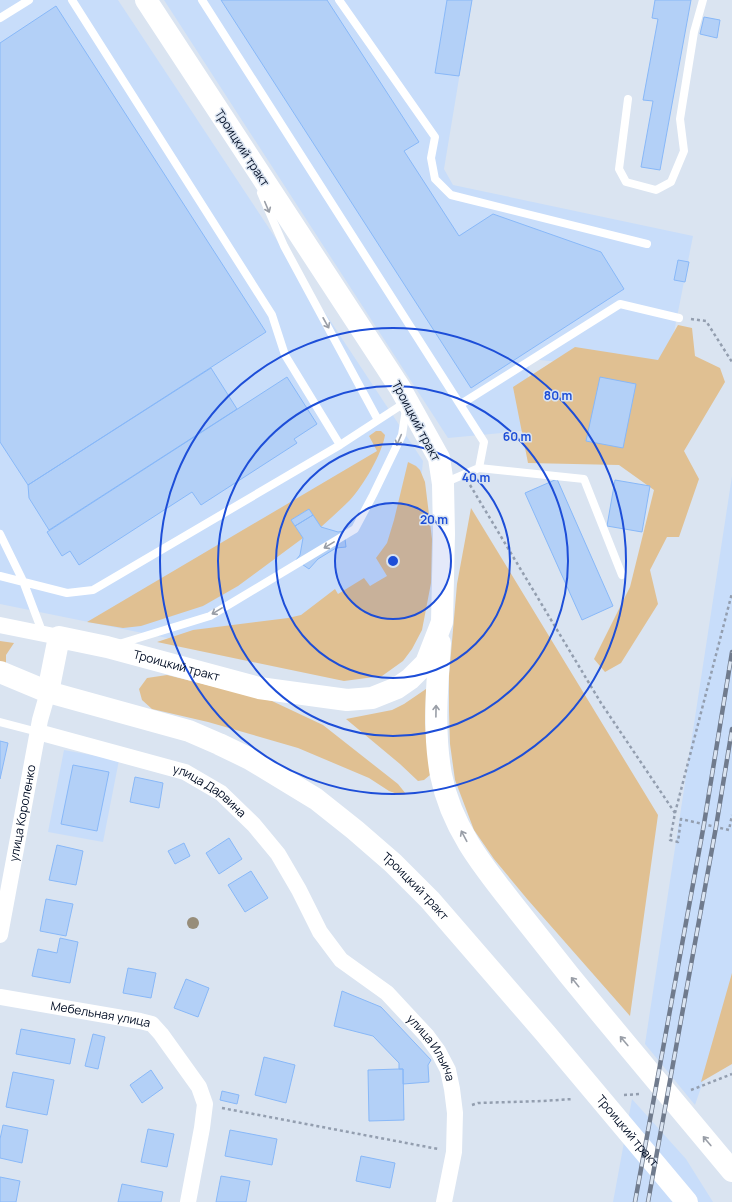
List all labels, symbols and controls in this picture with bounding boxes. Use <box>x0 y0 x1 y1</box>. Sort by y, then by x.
street label: Троицкий тракт <box>211 106 274 190</box>
one-way arrow <box>264 201 272 213</box>
one-way arrow <box>323 317 330 329</box>
street label: Троицкий тракт <box>388 378 445 464</box>
text: 80 m <box>544 387 572 404</box>
text: 60 m <box>503 428 531 445</box>
one-way arrow <box>395 433 403 445</box>
text: 40 m <box>462 469 490 486</box>
text: 20 m <box>420 511 448 528</box>
one-way arrow <box>323 541 335 549</box>
centre of rings <box>386 554 400 568</box>
one-way arrow <box>211 608 223 616</box>
street label: Троицкий тракт <box>131 645 222 685</box>
one-way arrow <box>432 705 439 718</box>
street label: улица Дарвина <box>171 760 250 821</box>
street label: улица Короленко <box>5 763 40 863</box>
one-way arrow <box>460 831 468 843</box>
street label: Троицкий тракт <box>379 848 453 924</box>
one-way arrow <box>570 976 579 987</box>
street label: Мебельная улица <box>49 997 152 1031</box>
street label: улица Ильича <box>403 1010 459 1083</box>
one-way arrow <box>619 1036 628 1047</box>
street label: Троицкий тракт <box>593 1091 663 1170</box>
one-way arrow <box>703 1136 712 1147</box>

